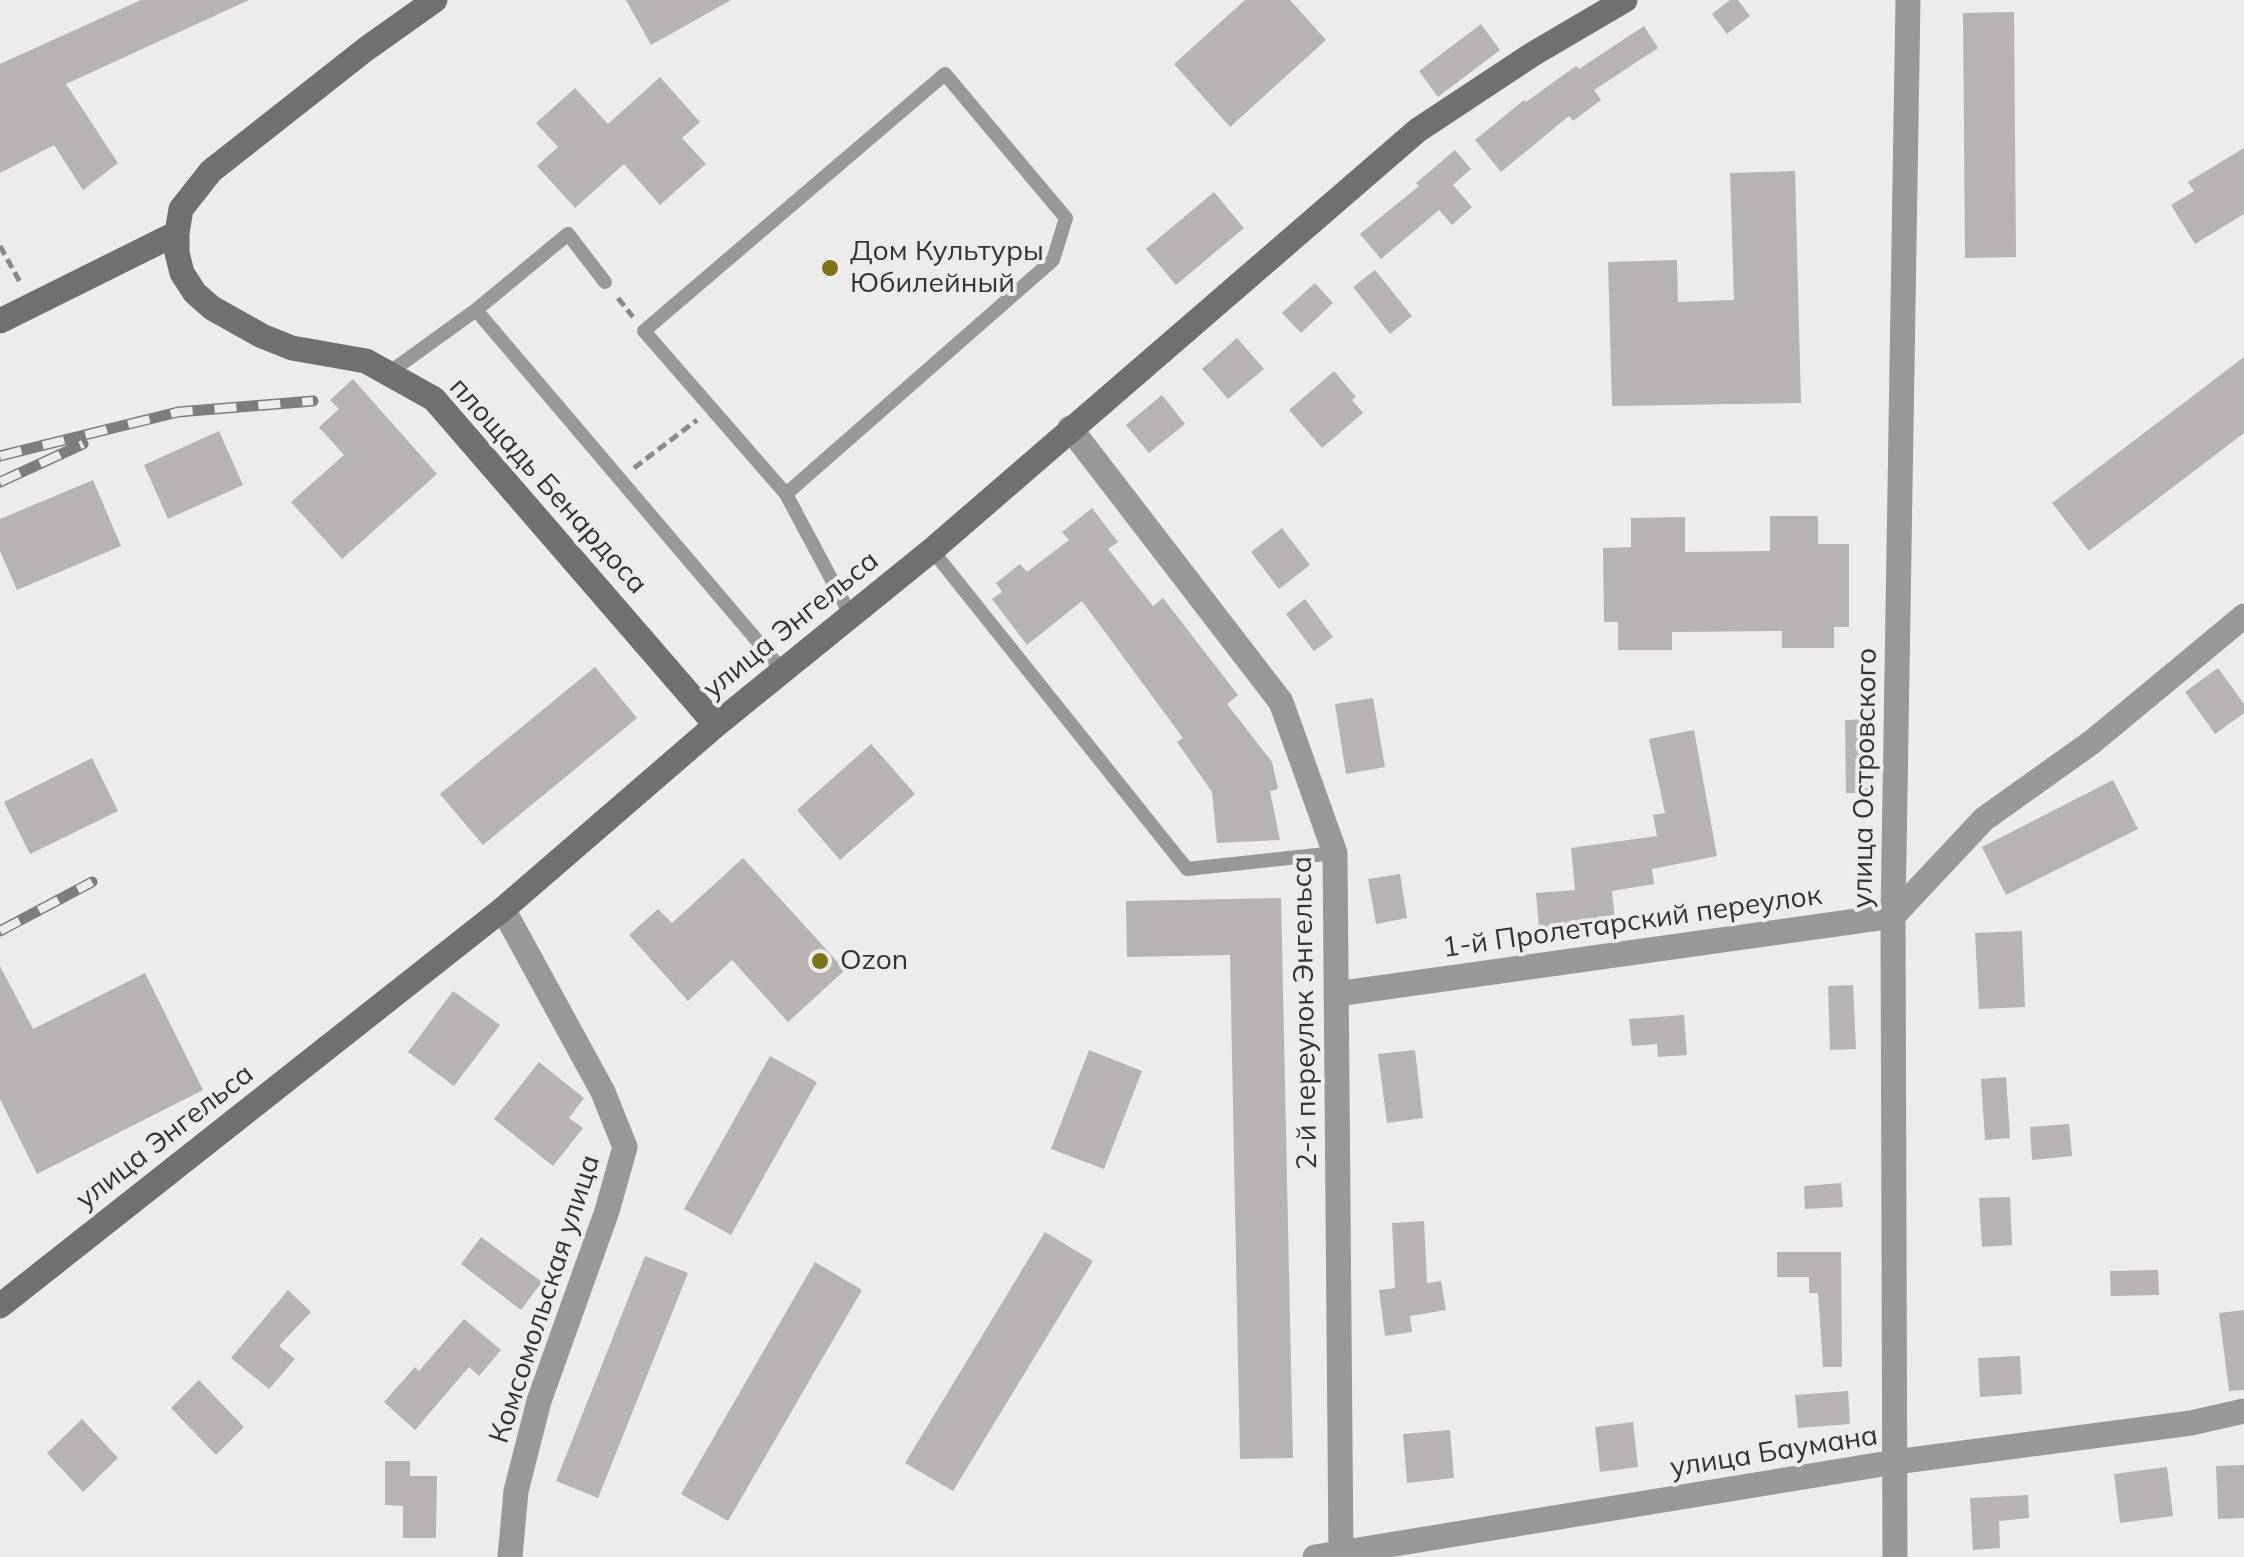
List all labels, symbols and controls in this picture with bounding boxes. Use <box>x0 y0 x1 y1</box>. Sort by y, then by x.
place label: Дом Культуры Юбилейный <box>850 235 1044 301</box>
marker: Дом Культуры Юбилейный <box>819 257 841 279</box>
street label: площадь Бенардоса <box>442 371 654 601</box>
street label: улица Энгельса <box>697 544 885 706</box>
street label: улица Островского <box>1846 647 1884 909</box>
street label: 2-й переулок Энгельса <box>1285 856 1325 1170</box>
street label: 1-й Пролетарский переулок <box>1440 879 1824 965</box>
place label: Ozon <box>840 944 908 978</box>
marker: Ozon <box>809 950 831 972</box>
street label: улица Энгельса <box>70 1057 260 1217</box>
street label: Комсомольская улица <box>483 1151 607 1447</box>
street label: улица Баумана <box>1668 1419 1880 1485</box>

